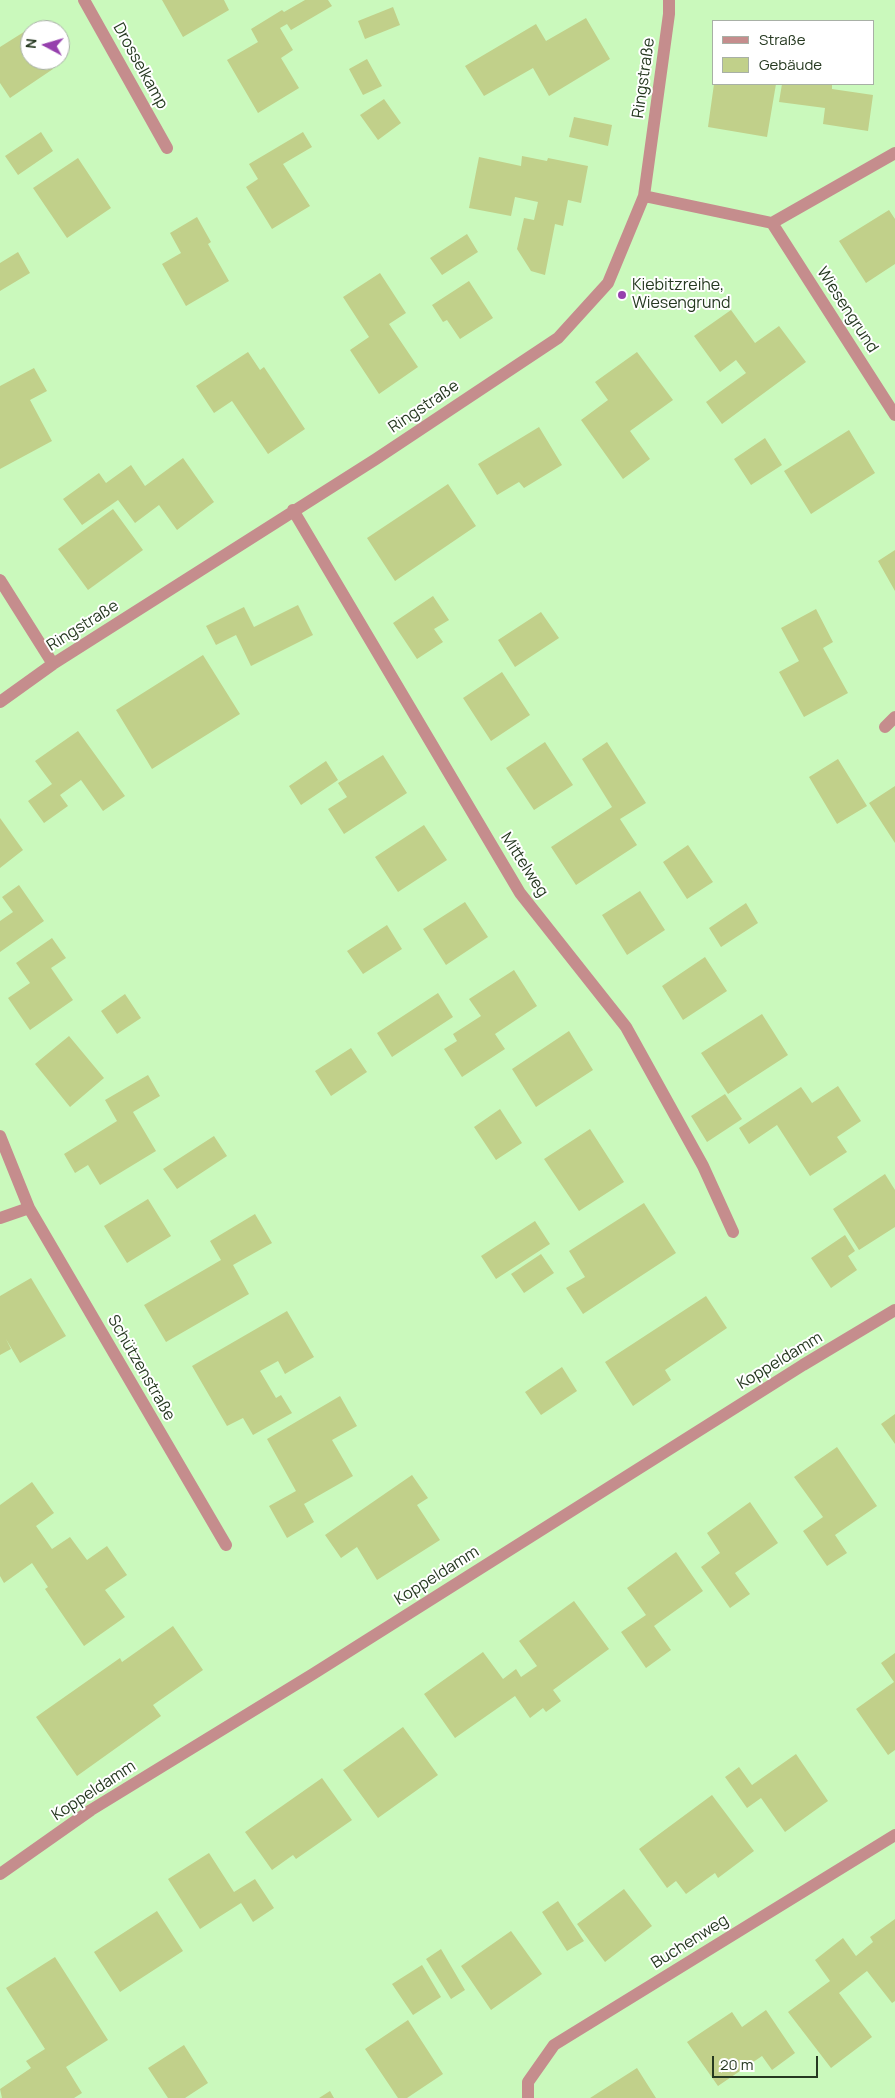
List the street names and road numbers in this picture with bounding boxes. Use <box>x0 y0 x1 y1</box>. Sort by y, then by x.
street label: Drosselkamp <box>108 20 172 112</box>
street label: Ringstraße <box>629 37 659 119</box>
street label: Wiesengrund <box>812 263 882 357</box>
street label: Ringstraße <box>385 376 463 438</box>
street label: Ringstraße <box>44 596 122 656</box>
street label: Mittelweg <box>496 829 552 901</box>
street label: Schützenstraße <box>103 1312 179 1424</box>
street label: Koppeldamm <box>734 1328 826 1394</box>
street label: Koppeldamm <box>391 1542 483 1610</box>
street label: Koppeldamm <box>49 1757 139 1825</box>
street label: Buchenweg <box>648 1911 732 1973</box>

